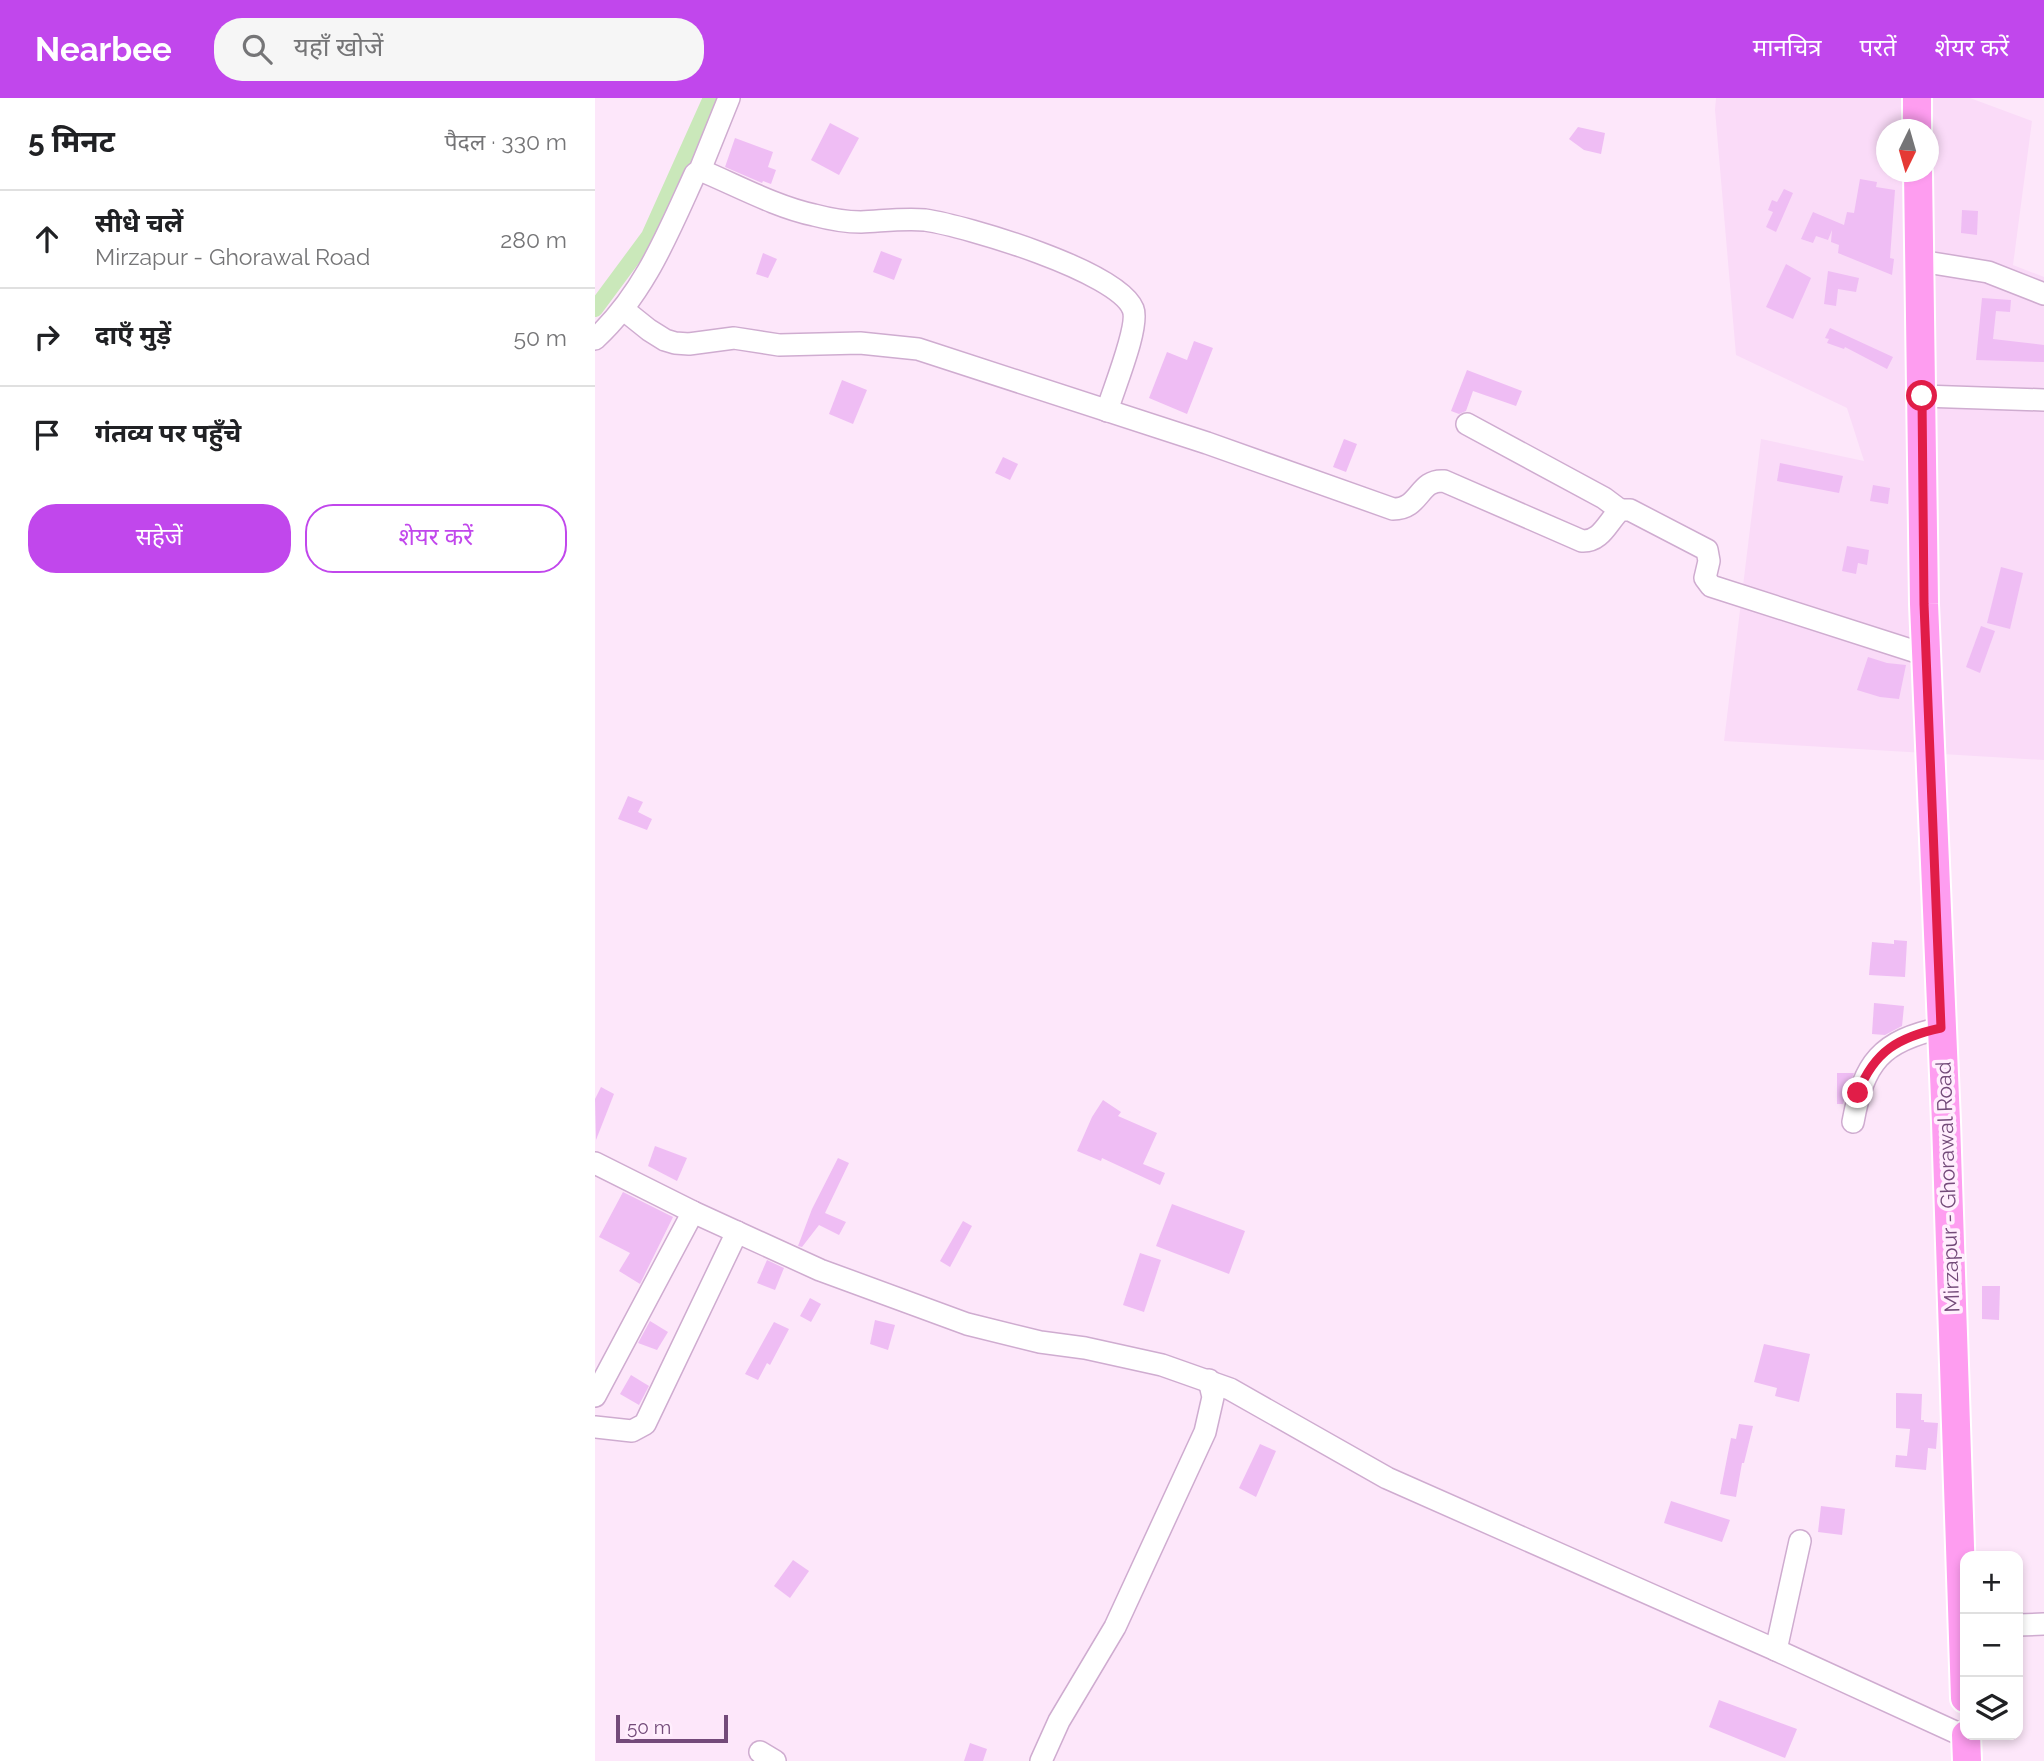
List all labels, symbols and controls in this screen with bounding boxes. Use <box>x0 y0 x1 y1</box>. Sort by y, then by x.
search box <box>214 18 704 81</box>
text: Nearbee <box>35 30 172 69</box>
icon: search <box>238 30 276 68</box>
text: यहाँ खोजें <box>294 32 383 62</box>
text: मानचित्र <box>1753 33 1821 62</box>
text: परतें <box>1859 33 1897 62</box>
text: शेयर करें <box>1935 33 2009 62</box>
north arrow <box>1876 119 1939 182</box>
text: 5 मिनट <box>28 124 115 159</box>
text: पैदल · 330 m <box>444 128 567 155</box>
text: सीधे चलें <box>95 208 183 238</box>
icon: ahead <box>28 220 66 258</box>
text: 280 m <box>500 226 567 253</box>
text: Mirzapur - Ghorawal Road <box>95 243 370 270</box>
icon: right <box>28 318 66 356</box>
text: दाएँ मुड़ें <box>95 320 171 350</box>
text: 50 m <box>513 324 567 351</box>
route start <box>1906 380 1937 411</box>
icon: arrive <box>28 416 66 454</box>
text: गंतव्य पर पहुँचे <box>95 418 241 448</box>
button: सहेजें <box>28 504 291 573</box>
button: शेयर करें <box>305 504 567 573</box>
street label: Mirzapur - Ghorawal Road <box>1931 1061 1964 1313</box>
route end <box>1842 1077 1873 1108</box>
map controls <box>1960 1551 2023 1740</box>
button: + <box>1960 1551 2023 1614</box>
button: − <box>1960 1614 2023 1677</box>
button: layers <box>1960 1677 2023 1740</box>
scale bar <box>616 1712 728 1744</box>
text: 50 m <box>627 1716 671 1738</box>

